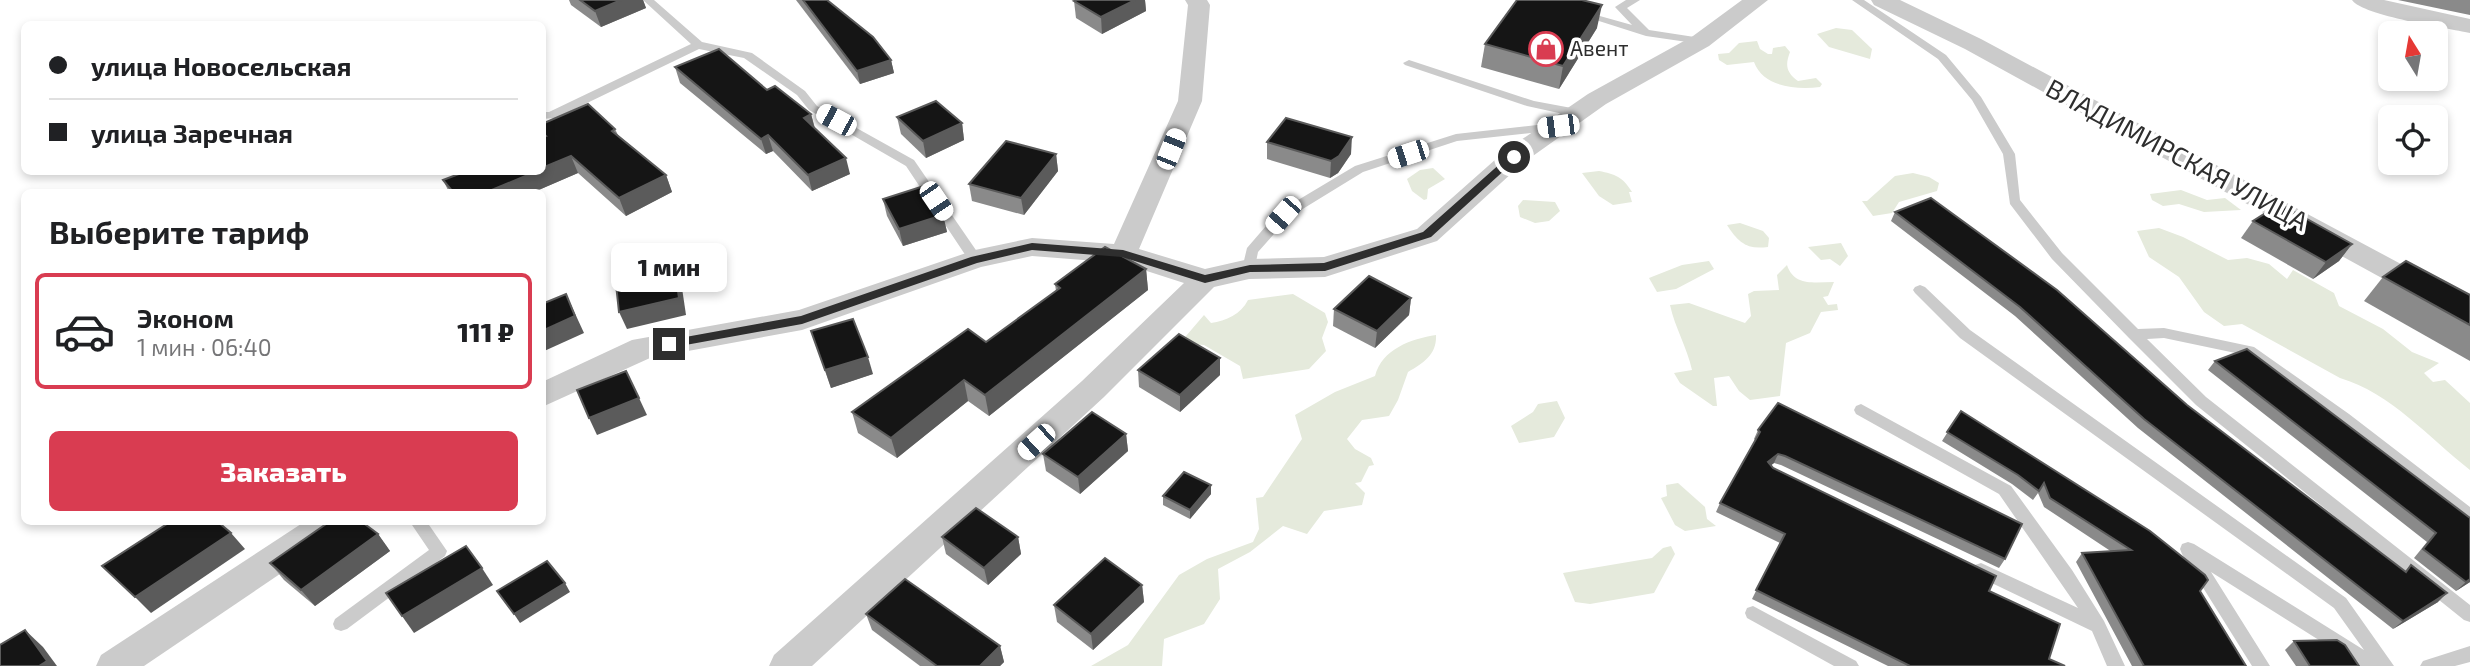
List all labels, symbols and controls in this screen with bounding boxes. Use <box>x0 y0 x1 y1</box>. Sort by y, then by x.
north arrow <box>2378 21 2448 91</box>
map controls <box>2378 21 2448 175</box>
shop icon: Авент <box>1527 30 1565 68</box>
place label: Авент <box>1570 35 1629 60</box>
text: улица Новосельская <box>91 50 351 81</box>
street label: ВЛАДИМИРСКАЯ УЛИЦА <box>2041 71 2314 236</box>
car <box>813 101 860 139</box>
button: locate <box>2378 105 2448 175</box>
car <box>1536 113 1581 139</box>
text: улица Заречная <box>91 117 293 148</box>
car <box>1154 126 1189 172</box>
car <box>1385 138 1432 170</box>
route start <box>1498 141 1530 173</box>
car <box>916 178 957 224</box>
car <box>1262 192 1305 238</box>
text: Выберите тариф <box>49 212 309 250</box>
callout: 1 мин <box>611 243 727 292</box>
text: 1 мин <box>638 253 700 281</box>
icon: car <box>53 300 116 363</box>
text: Эконом <box>137 302 234 333</box>
text: 111 ₽ <box>457 316 514 347</box>
route end <box>653 328 685 360</box>
text: 1 мин · 06:40 <box>137 333 272 361</box>
car <box>1014 420 1059 464</box>
button: Заказать <box>49 431 518 511</box>

